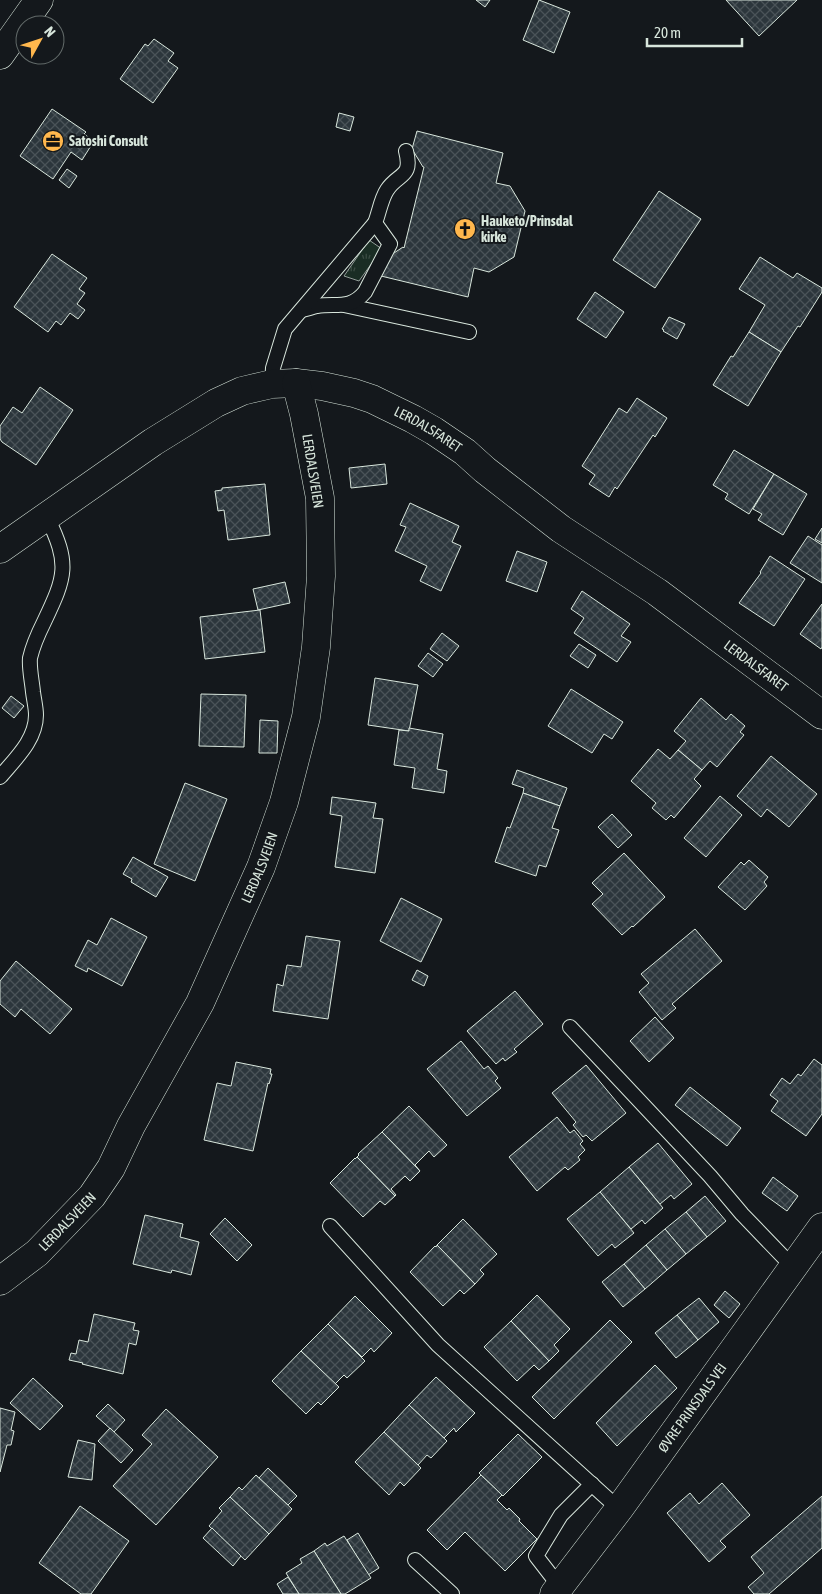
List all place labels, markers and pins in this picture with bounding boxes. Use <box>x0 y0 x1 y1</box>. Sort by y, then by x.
office icon: Satoshi Consult <box>41 129 65 153</box>
place label: Satoshi Consult <box>69 133 148 149</box>
place label: Hauketo/Prinsdal kirke <box>481 213 573 245</box>
church icon: Hauketo/Prinsdal kirke <box>453 217 477 241</box>

